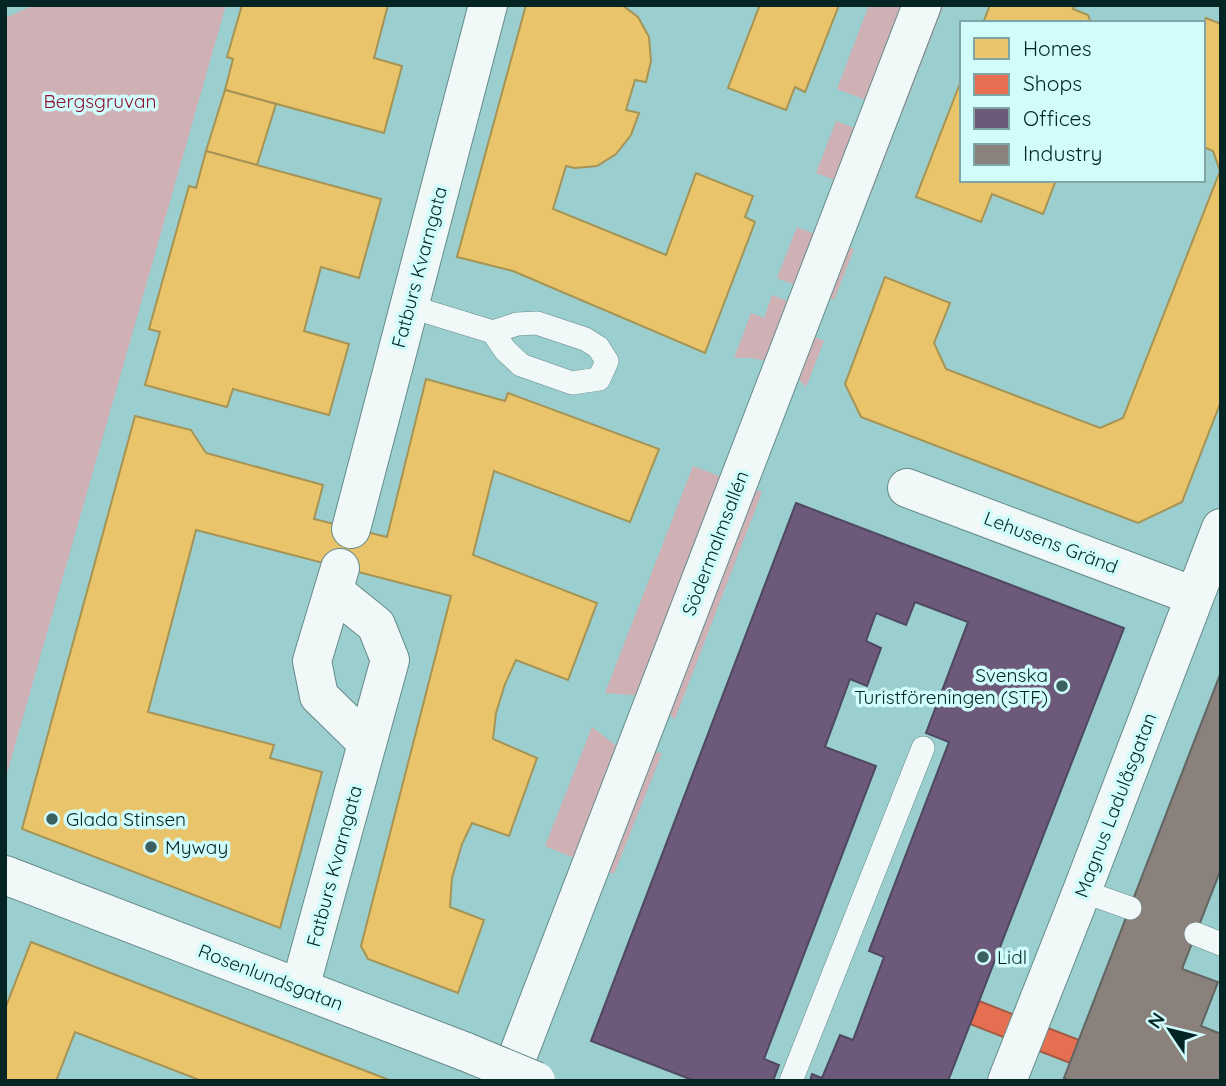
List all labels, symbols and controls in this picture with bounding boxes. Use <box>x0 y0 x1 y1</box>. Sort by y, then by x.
legend <box>960 21 1205 182</box>
text: Homes <box>1023 35 1092 61</box>
text: Shops <box>1023 70 1082 96</box>
park label: Bergsgruvan <box>43 89 157 113</box>
text: Offices <box>1023 105 1091 131</box>
text: Industry <box>1023 140 1102 166</box>
street label: Fatburs Kvarngata <box>386 184 452 350</box>
street label: Södermalmsallén <box>676 467 754 619</box>
street label: Lehusens Gränd <box>981 505 1121 579</box>
place label: Svenska Turistföreningen (STF) <box>854 663 1048 709</box>
marker: Svenska Turistföreningen (STF) <box>1054 678 1070 694</box>
street label: Magnus Ladulåsgatan <box>1069 709 1161 901</box>
street label: Fatburs Kvarngata <box>301 783 367 949</box>
place label: Glada Stinsen <box>66 807 186 831</box>
marker: Glada Stinsen <box>44 811 60 827</box>
place label: Myway <box>165 835 228 859</box>
marker: Myway <box>143 839 159 855</box>
street label: Rosenlundsgatan <box>195 938 347 1016</box>
place label: Lidl <box>997 945 1027 969</box>
marker: Lidl <box>975 949 991 965</box>
north arrow <box>1135 995 1205 1065</box>
text: N <box>1142 1008 1170 1033</box>

